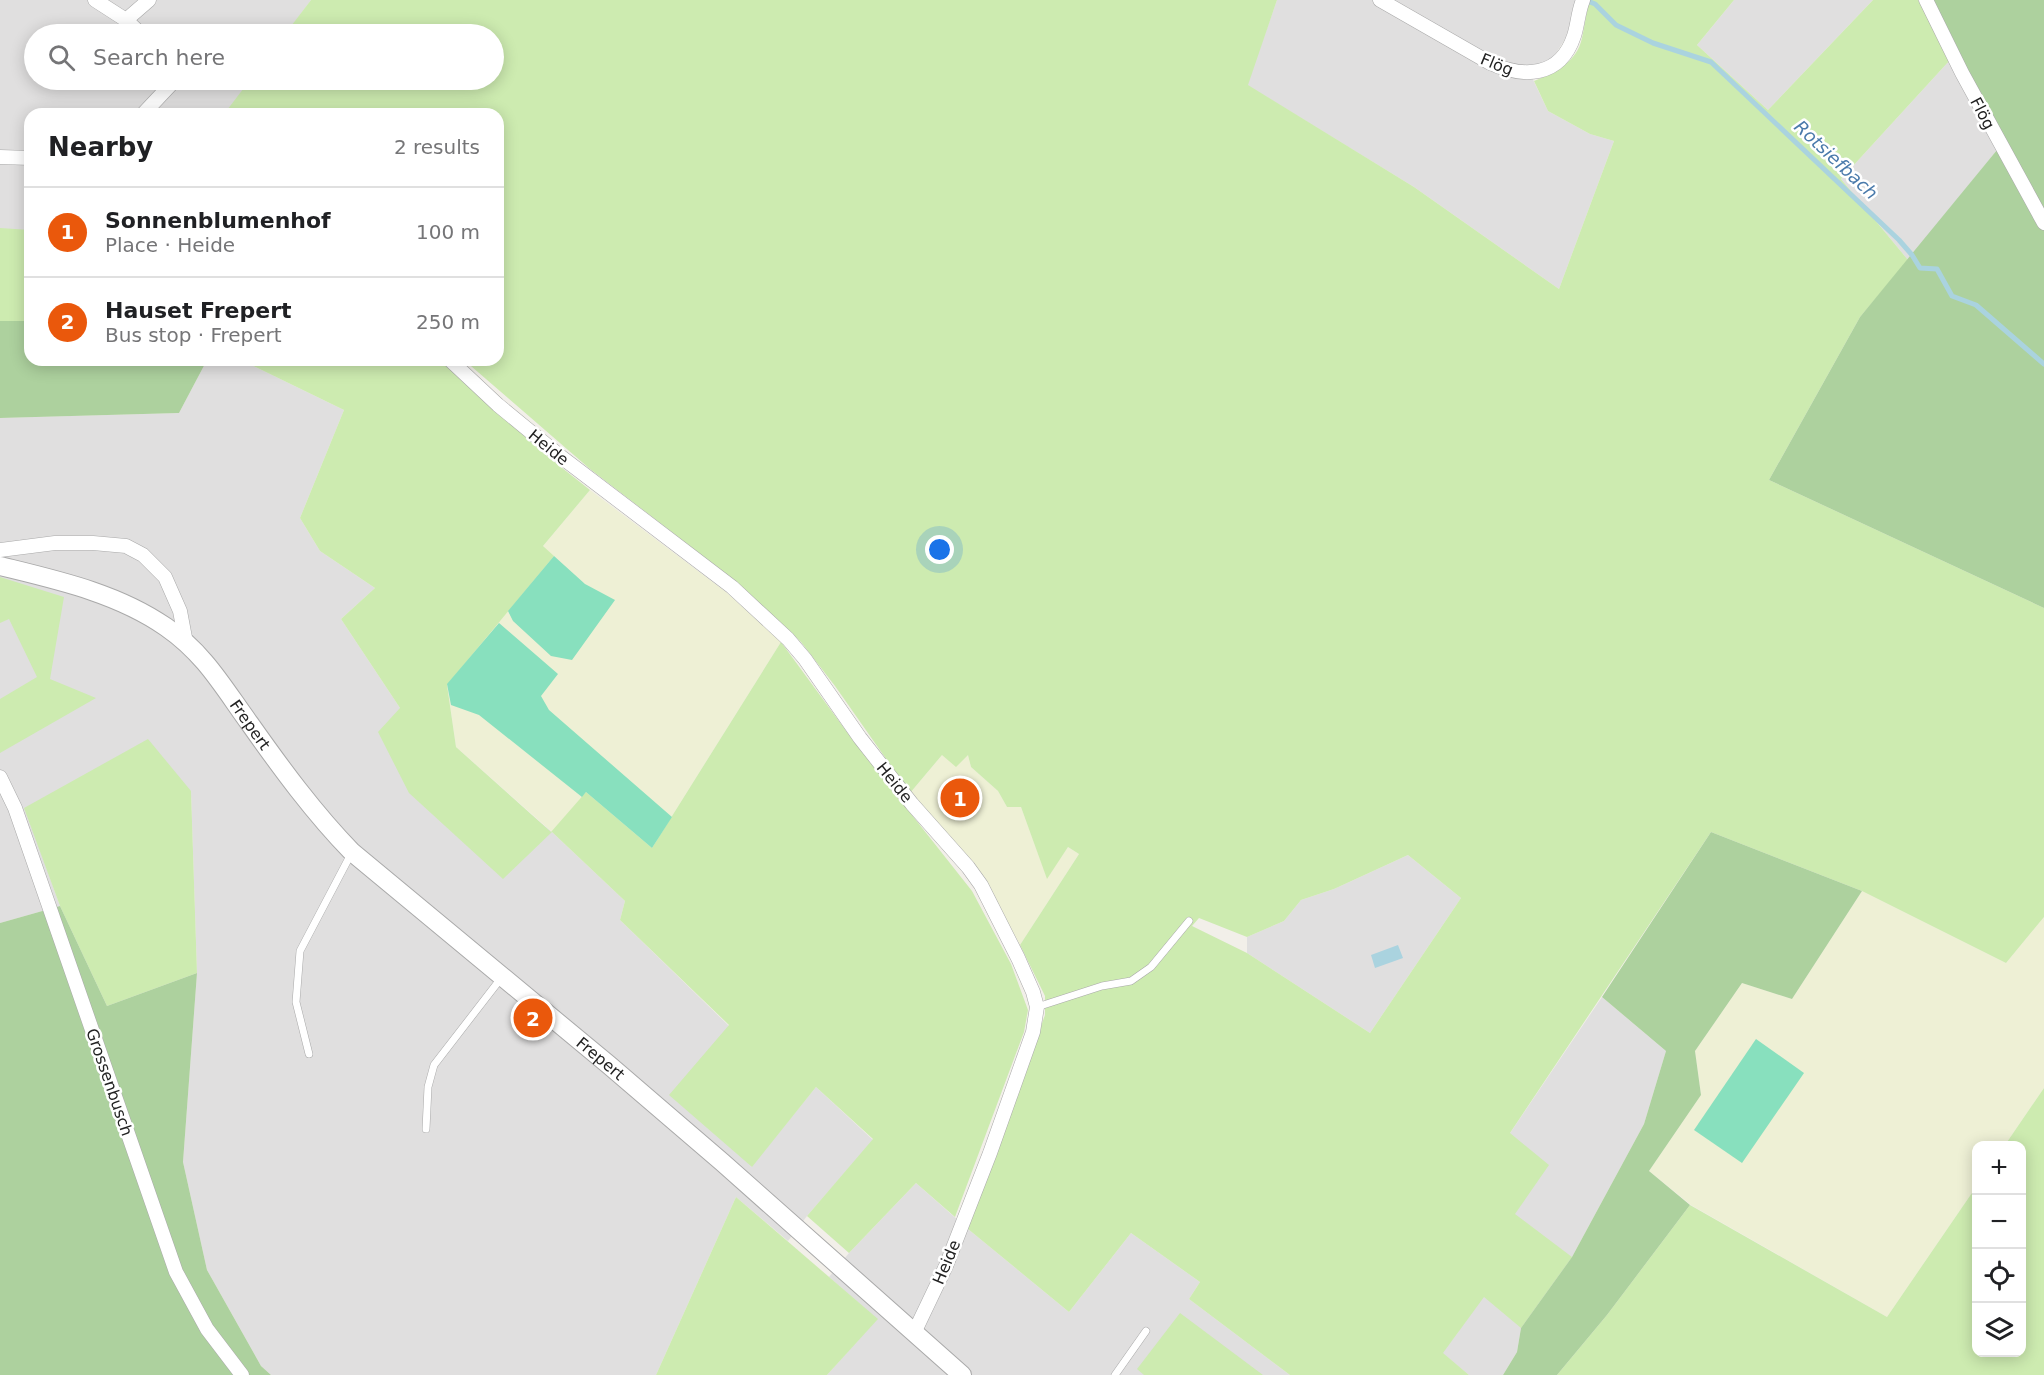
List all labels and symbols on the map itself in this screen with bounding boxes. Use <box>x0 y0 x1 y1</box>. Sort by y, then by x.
street label: Flög <box>1478 49 1516 80</box>
street label: Flög <box>1966 94 1999 133</box>
water label: Rotsiefbach <box>1790 116 1882 204</box>
street label: Heide <box>525 425 573 469</box>
your location <box>925 535 954 564</box>
street label: Frepert <box>226 696 274 754</box>
street label: Heide <box>873 758 917 806</box>
pin: 1 <box>940 776 980 820</box>
pin: 2 <box>514 996 552 1040</box>
street label: Grossenbusch <box>82 1026 137 1139</box>
street label: Frepert <box>573 1033 628 1084</box>
street label: Heide <box>929 1237 964 1287</box>

